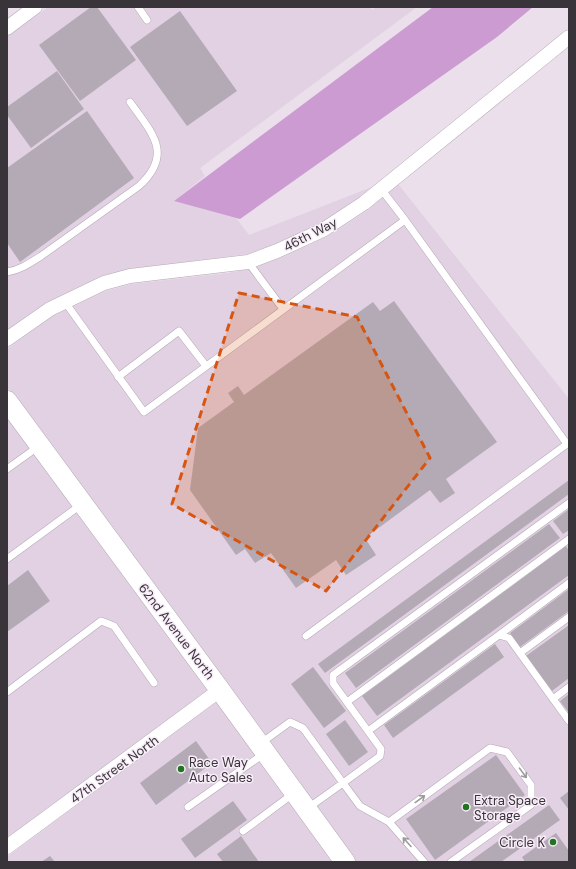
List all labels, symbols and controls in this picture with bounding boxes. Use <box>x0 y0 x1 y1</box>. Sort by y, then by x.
street label: 46th Way <box>280 214 340 255</box>
street label: 62nd Avenue North <box>135 580 218 683</box>
street label: 47th Street North <box>67 732 162 807</box>
place label: Race Way Auto Sales <box>189 754 252 786</box>
marker: Race Way Auto Sales <box>176 764 186 774</box>
one-way arrow <box>518 767 527 778</box>
place label: Extra Space Storage <box>474 792 546 824</box>
one-way arrow <box>415 795 426 804</box>
marker: Extra Space Storage <box>461 802 471 812</box>
place label: Circle K <box>499 834 545 851</box>
one-way arrow <box>402 837 411 847</box>
marker: Circle K <box>548 837 558 847</box>

